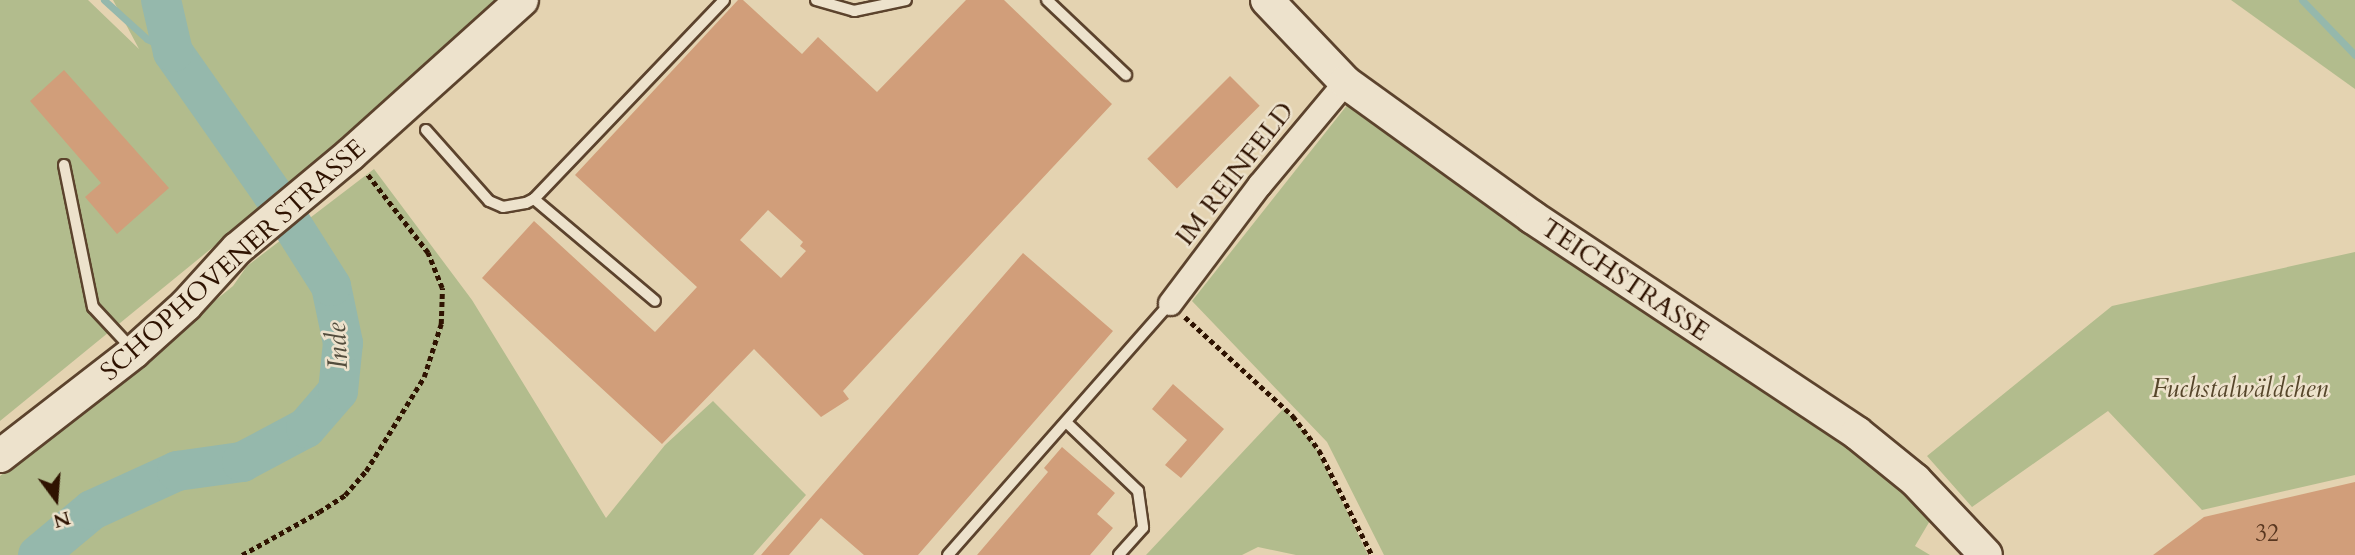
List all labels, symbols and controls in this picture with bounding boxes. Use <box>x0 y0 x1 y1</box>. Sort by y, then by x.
street label: IM REINFELD <box>1169 96 1301 252</box>
street label: SCHOPHOVENER STRASSE <box>94 133 372 387</box>
street label: TEICHSTRASSE <box>1535 212 1715 348</box>
water label: Inde <box>319 322 355 370</box>
park label: Fuchstalwäldchen <box>2152 373 2328 405</box>
north arrow <box>21 464 91 534</box>
text: N <box>50 504 73 534</box>
house number: 32 <box>2255 520 2279 548</box>

